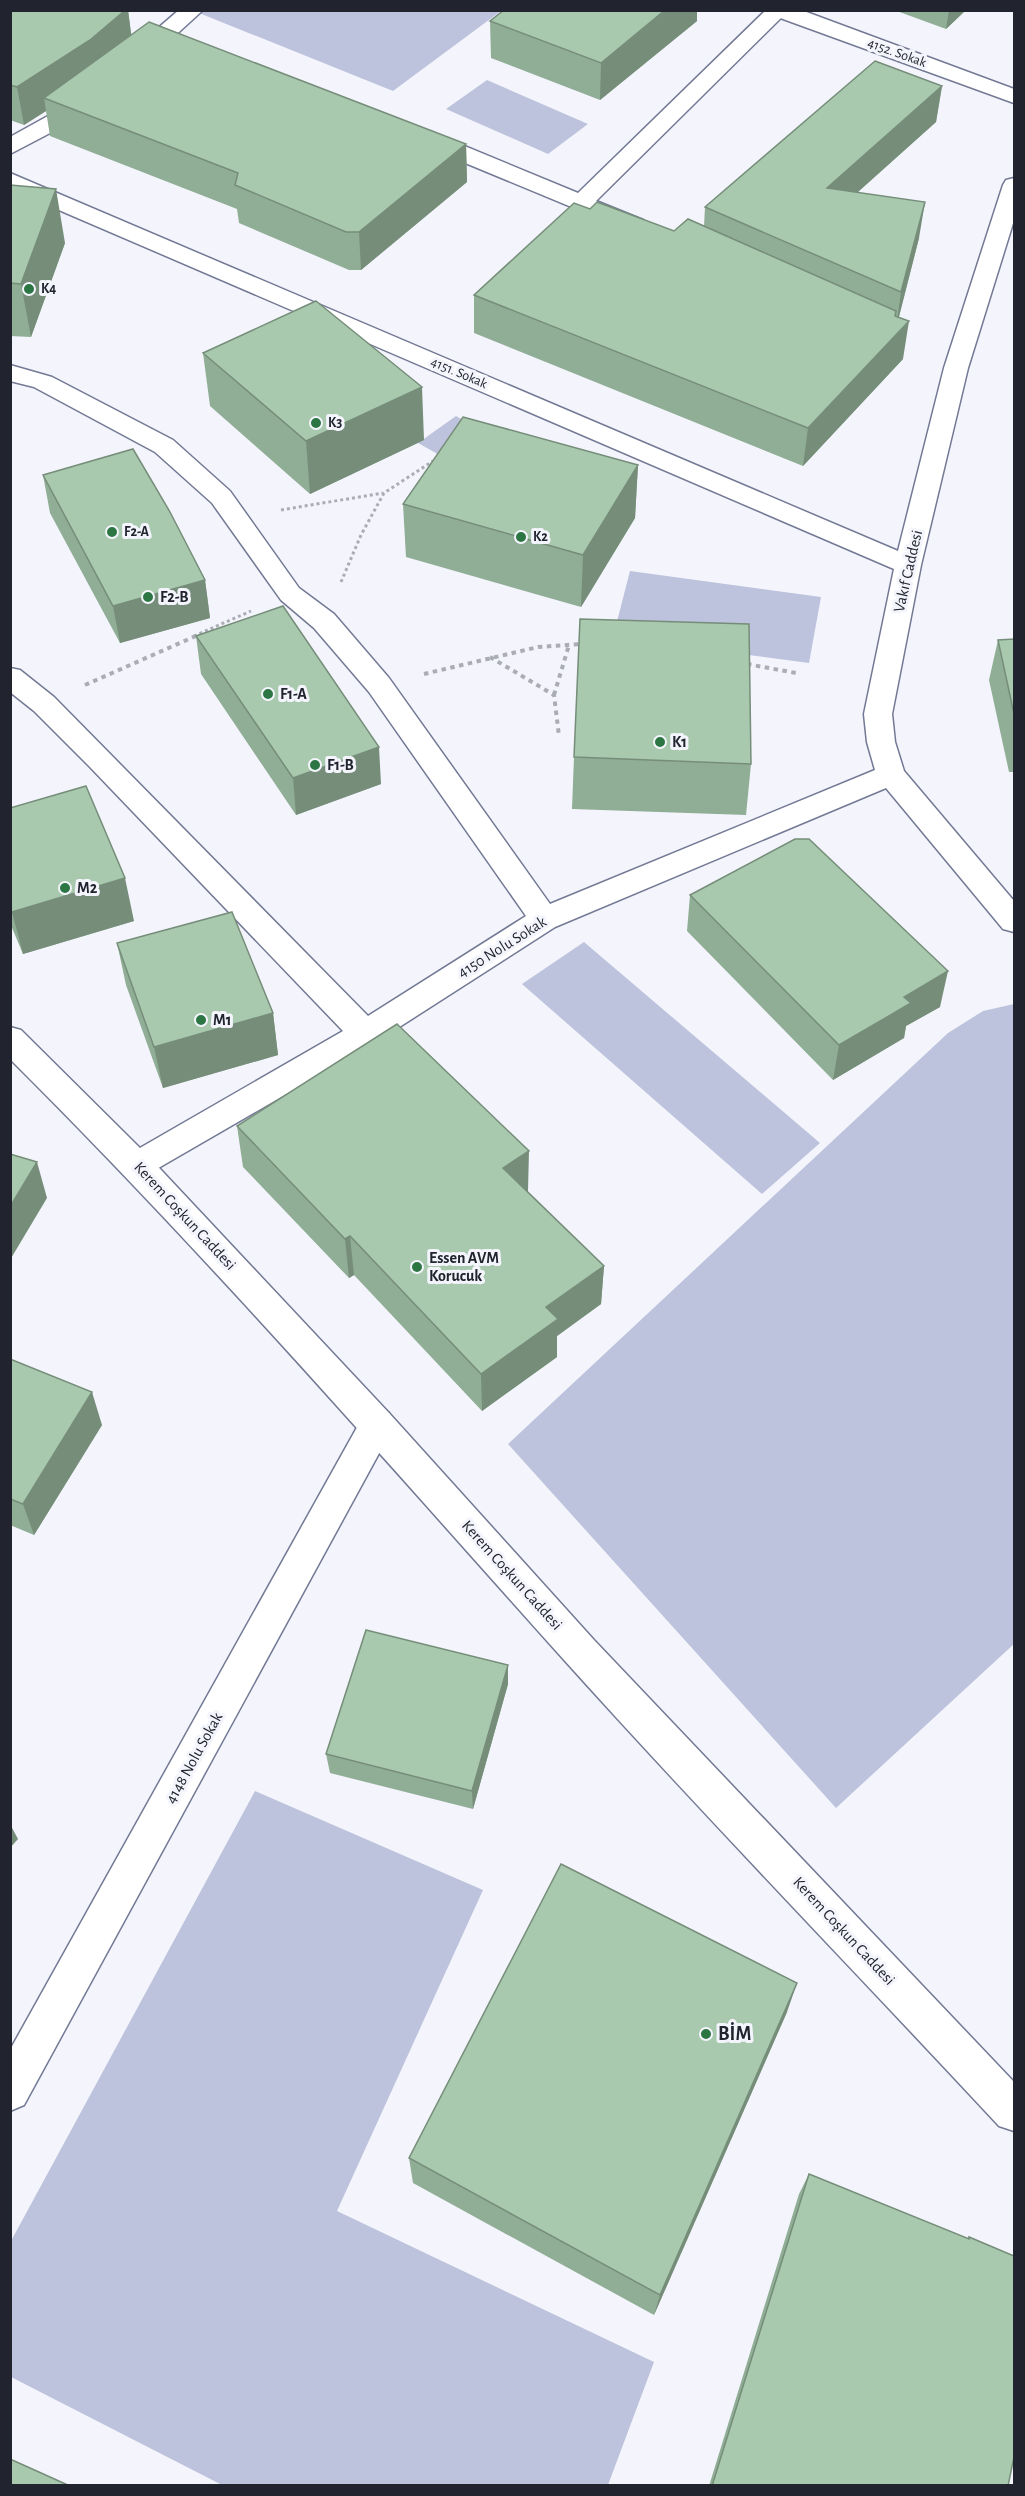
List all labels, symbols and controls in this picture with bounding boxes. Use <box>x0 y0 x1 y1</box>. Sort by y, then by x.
street label: 4152. Sokak <box>866 36 929 70</box>
marker: K4 <box>22 282 36 296</box>
place label: K4 <box>41 282 56 296</box>
street label: 4151. Sokak <box>429 355 490 391</box>
marker: K3 <box>309 416 323 430</box>
place label: K3 <box>328 416 342 430</box>
marker: F2-A <box>105 525 119 539</box>
place label: F2-A <box>124 525 150 539</box>
street label: Vakıf Caddesi <box>891 528 925 614</box>
marker: K2 <box>514 530 528 544</box>
place label: K2 <box>533 530 548 544</box>
place label: F2-B <box>160 589 188 605</box>
marker: F2-B <box>141 590 155 604</box>
place label: F1-A <box>280 686 307 702</box>
marker: F1-A <box>261 687 275 701</box>
place label: K1 <box>672 734 687 750</box>
marker: K1 <box>653 735 667 749</box>
place label: F1-B <box>327 757 354 773</box>
marker: F1-B <box>308 758 322 772</box>
place label: M2 <box>77 880 98 896</box>
marker: M2 <box>58 881 72 895</box>
street label: 4150 Nolu Sokak <box>455 913 550 981</box>
place label: M1 <box>213 1012 232 1028</box>
marker: M1 <box>194 1013 208 1027</box>
street label: Kerem Coşkun Caddesi <box>131 1159 239 1273</box>
place label: Essen AVM Korucuk <box>429 1250 499 1284</box>
marker: Essen AVM Korucuk <box>410 1260 424 1274</box>
street label: Kerem Coşkun Caddesi <box>459 1517 565 1633</box>
street label: 4148 Nolu Sokak <box>162 1709 226 1806</box>
street label: Kerem Coşkun Caddesi <box>790 1874 898 1988</box>
place label: BİM <box>718 2022 751 2044</box>
marker: BİM <box>699 2027 713 2041</box>

